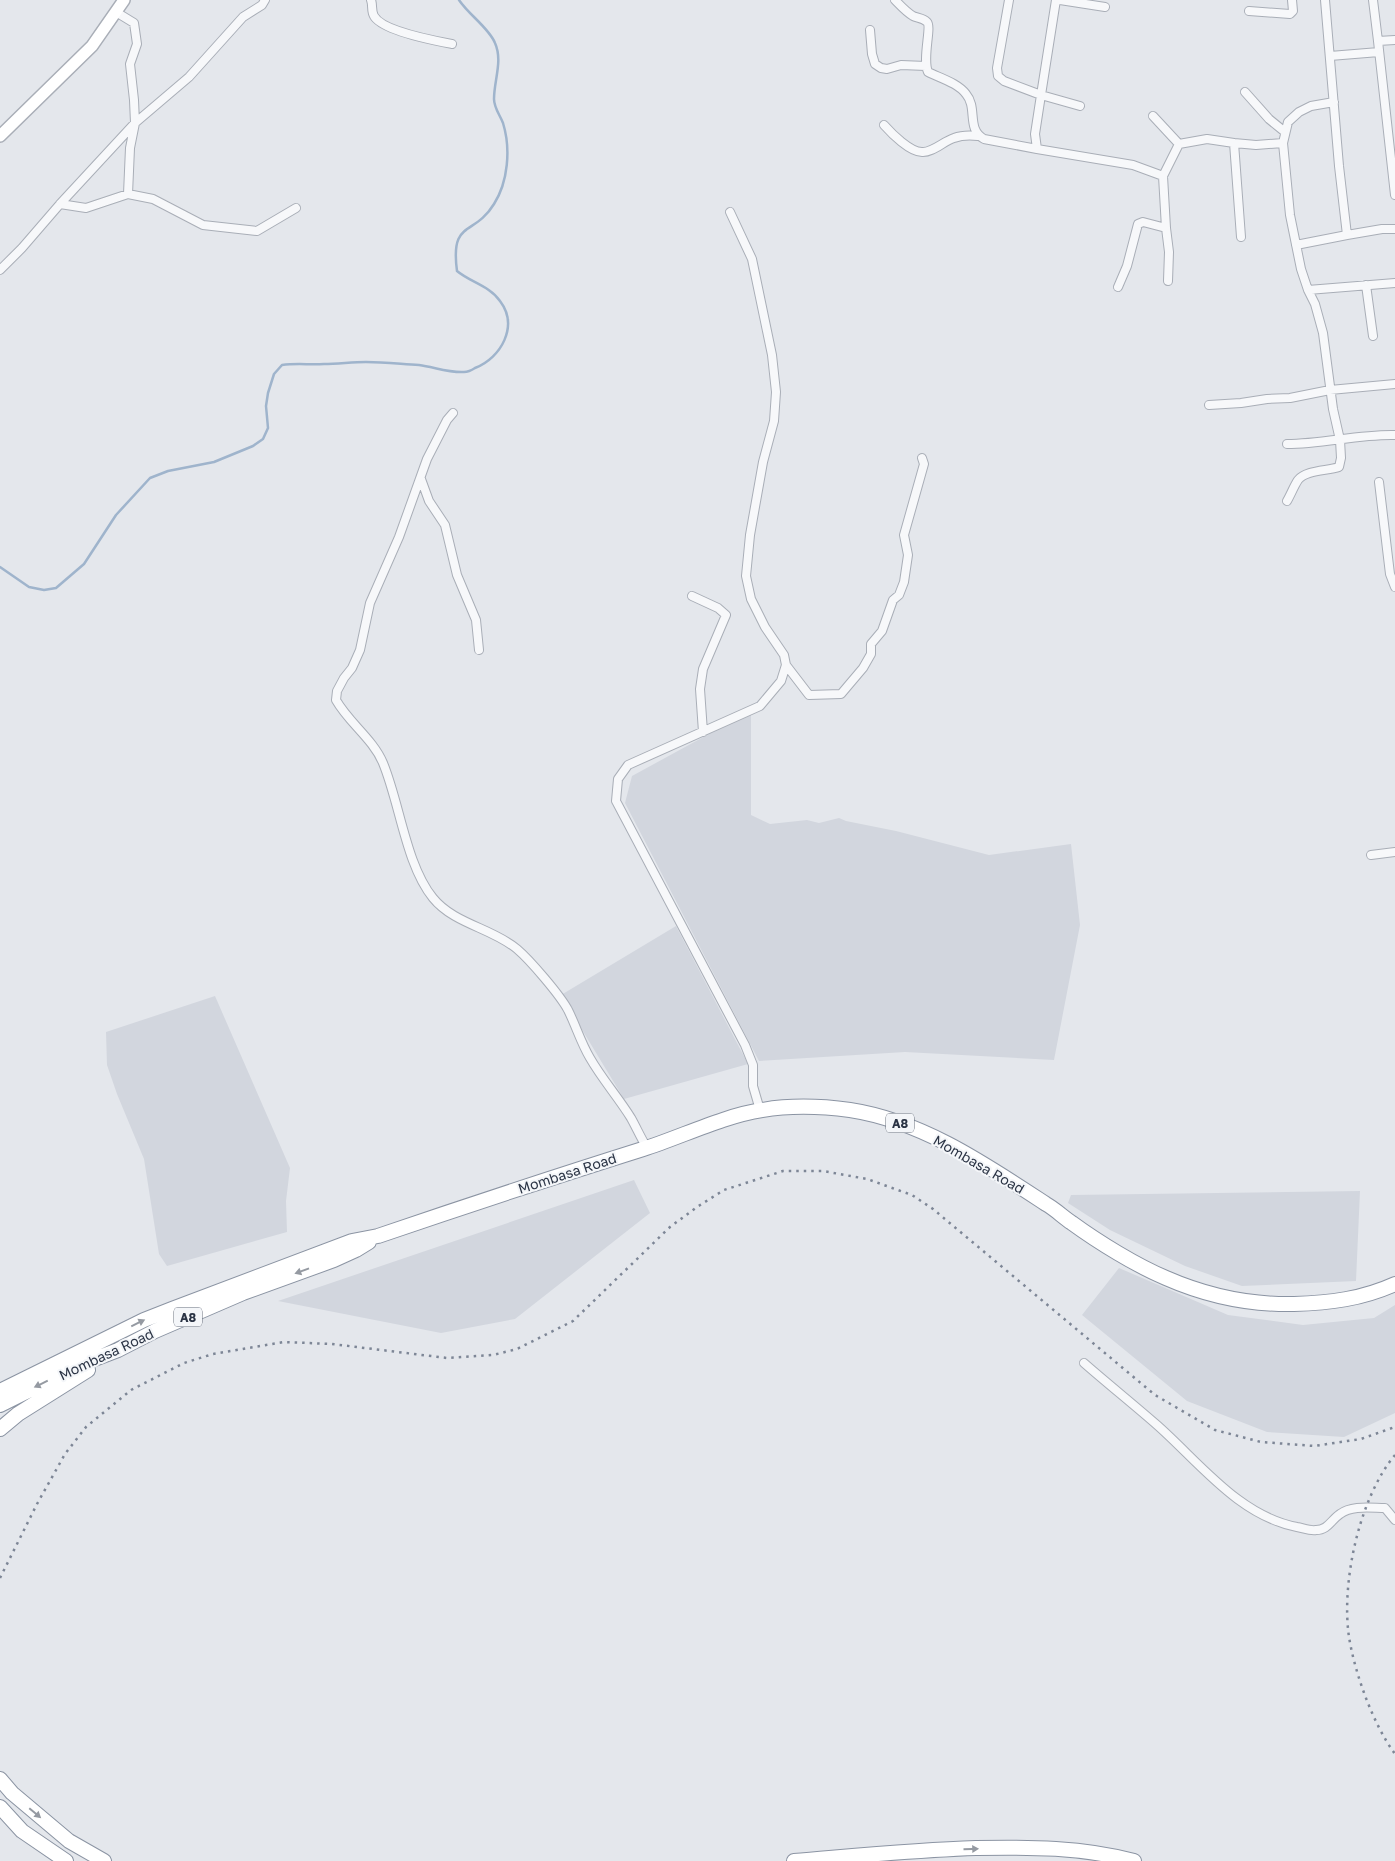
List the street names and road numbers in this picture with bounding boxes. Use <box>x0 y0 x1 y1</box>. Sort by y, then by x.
road number: A8 <box>886 1114 914 1132</box>
street label: Mombasa Road <box>930 1131 1028 1197</box>
street label: Mombasa Road <box>516 1149 618 1197</box>
road number: A8 <box>174 1308 202 1326</box>
street label: Mombasa Road <box>56 1325 156 1383</box>

